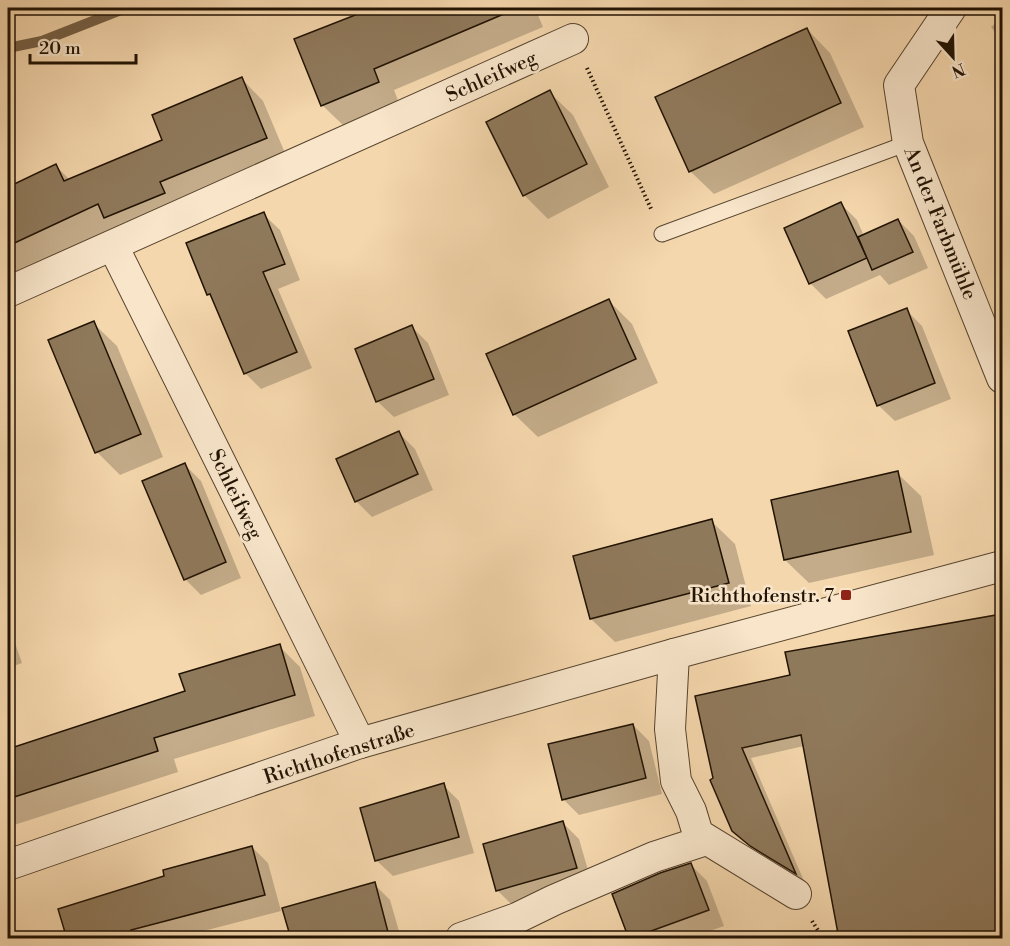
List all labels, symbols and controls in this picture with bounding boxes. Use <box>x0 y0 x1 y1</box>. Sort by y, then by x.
scale bar <box>30 27 136 65</box>
north arrow <box>923 27 983 87</box>
text: 20 m <box>39 37 81 60</box>
street label: Schleifweg <box>442 46 542 109</box>
text: N <box>948 58 968 82</box>
street label: An der Farbmühle <box>897 143 982 304</box>
street label: Schleifweg <box>202 445 267 544</box>
place label: Richthofenstr. 7 <box>690 584 834 609</box>
marker: Richthofenstr. 7 <box>839 588 853 602</box>
street label: Richthofenstraße <box>261 718 418 791</box>

